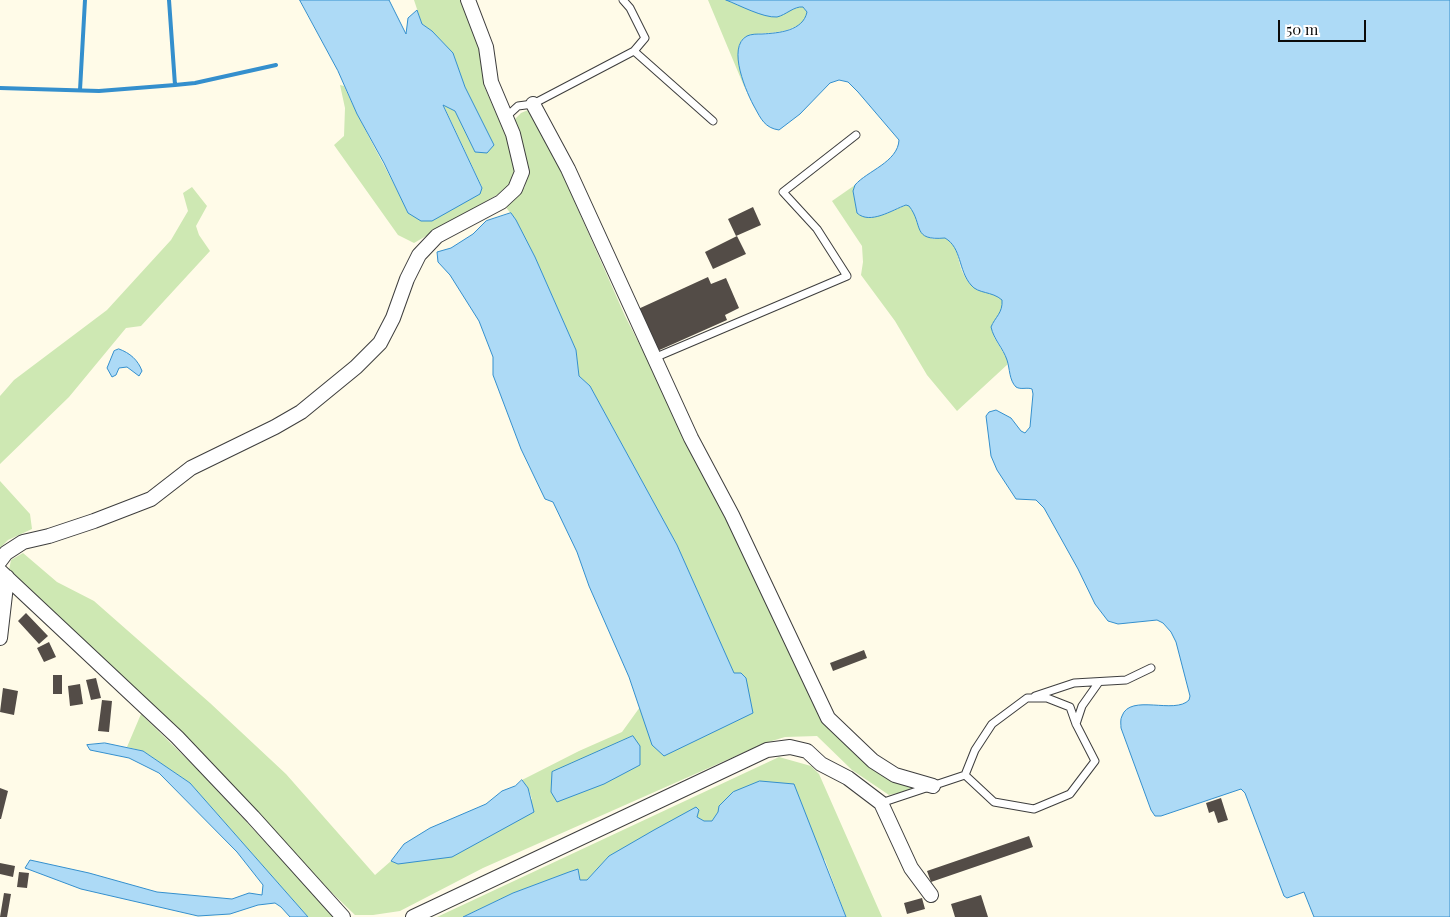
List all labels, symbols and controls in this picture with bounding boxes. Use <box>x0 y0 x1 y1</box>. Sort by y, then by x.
scale bar <box>1280 10 1368 42</box>
text: 50 m <box>1286 19 1318 39</box>

